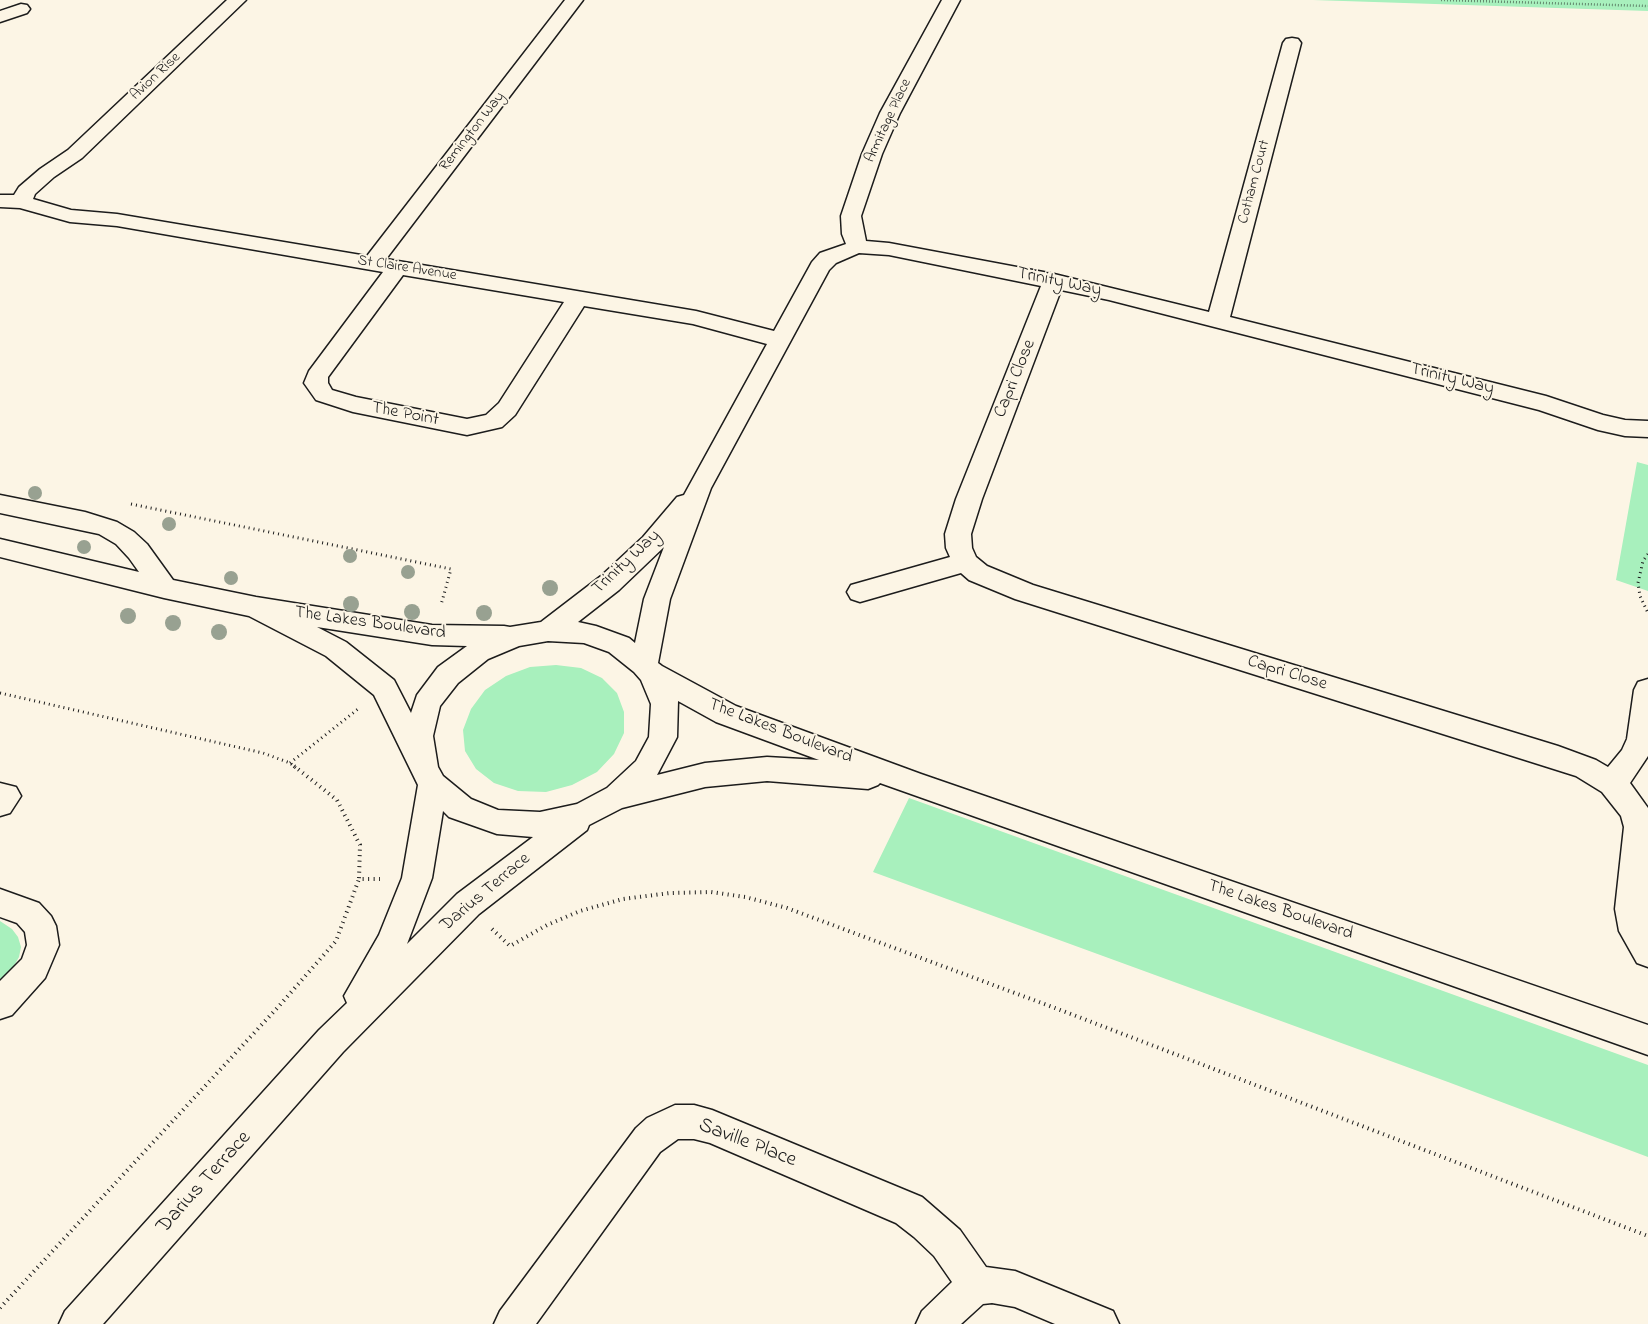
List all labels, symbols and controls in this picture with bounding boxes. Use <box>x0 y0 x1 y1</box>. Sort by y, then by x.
street label: Avion Rise <box>127 49 185 105</box>
street label: Armitage Place <box>862 76 916 166</box>
street label: Remington Way <box>436 89 510 175</box>
street label: Cotham Court <box>1235 138 1275 226</box>
street label: St Claire Avenue <box>356 252 458 286</box>
street label: Trinity Way <box>1015 264 1103 302</box>
street label: Capri Close <box>991 337 1041 421</box>
street label: Trinity Way <box>1408 359 1496 401</box>
street label: The Point <box>369 398 441 432</box>
street label: Trinity Way <box>588 526 666 600</box>
street label: The Lakes Boulevard <box>293 603 447 645</box>
street label: Capri Close <box>1245 652 1329 696</box>
street label: The Lakes Boulevard <box>705 695 855 769</box>
street label: Darius Terrace <box>437 849 535 937</box>
street label: The Lakes Boulevard <box>1204 876 1356 946</box>
street label: Saville Place <box>694 1114 800 1174</box>
street label: Darius Terrace <box>152 1126 258 1240</box>

